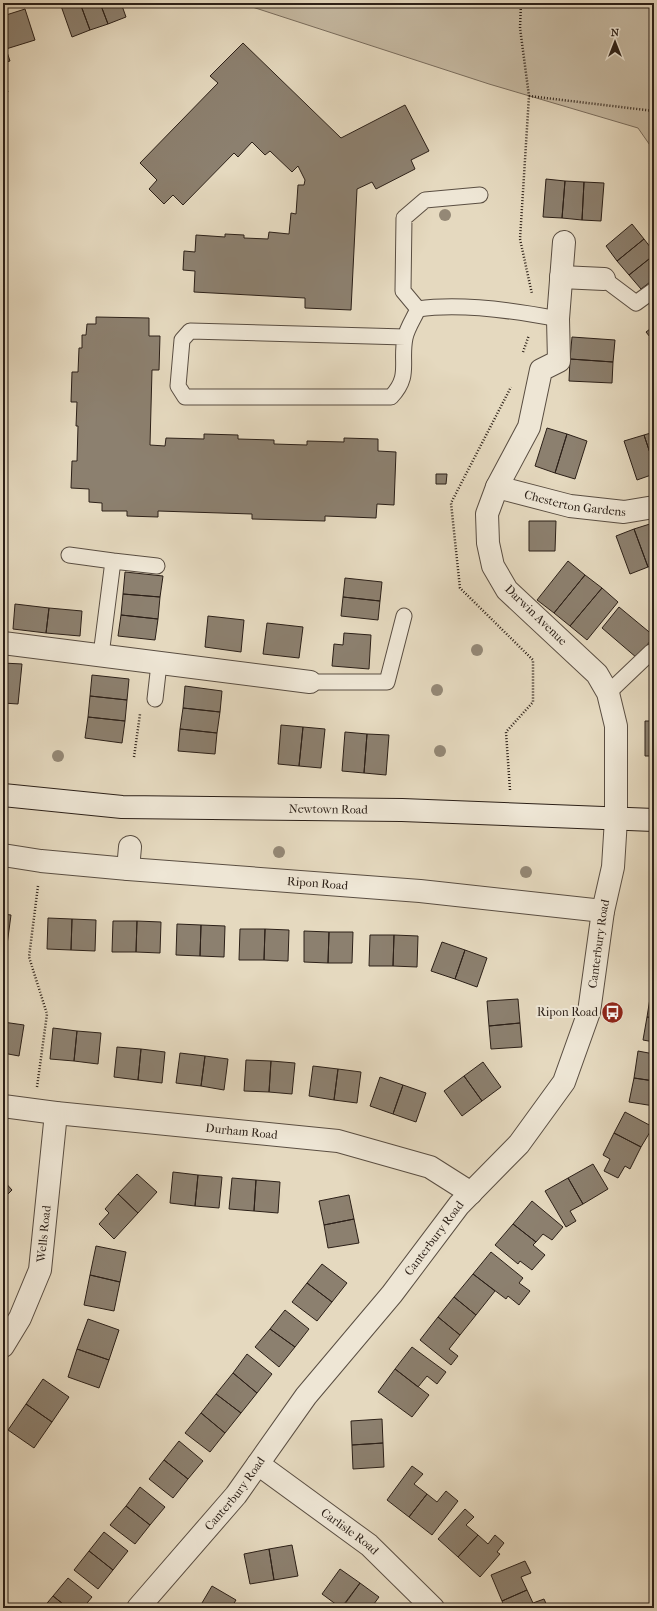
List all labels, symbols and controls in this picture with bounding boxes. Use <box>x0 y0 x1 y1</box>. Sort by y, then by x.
north arrow <box>595 22 635 62</box>
text: N <box>611 26 620 39</box>
street label: Chesterton Gardens <box>523 487 627 519</box>
street label: Darwin Avenue <box>502 582 570 648</box>
street label: Newtown Road <box>289 802 368 817</box>
street label: Ripon Road <box>287 874 349 893</box>
street label: Canterbury Road <box>585 898 613 989</box>
bus stop icon: Ripon Road <box>600 999 626 1025</box>
place label: Ripon Road <box>537 1005 598 1019</box>
street label: Durham Road <box>205 1121 279 1142</box>
street label: Canterbury Road <box>401 1198 467 1278</box>
street label: Wells Road <box>34 1204 54 1264</box>
street label: Canterbury Road <box>202 1454 268 1533</box>
street label: Carlisle Road <box>318 1505 382 1558</box>

